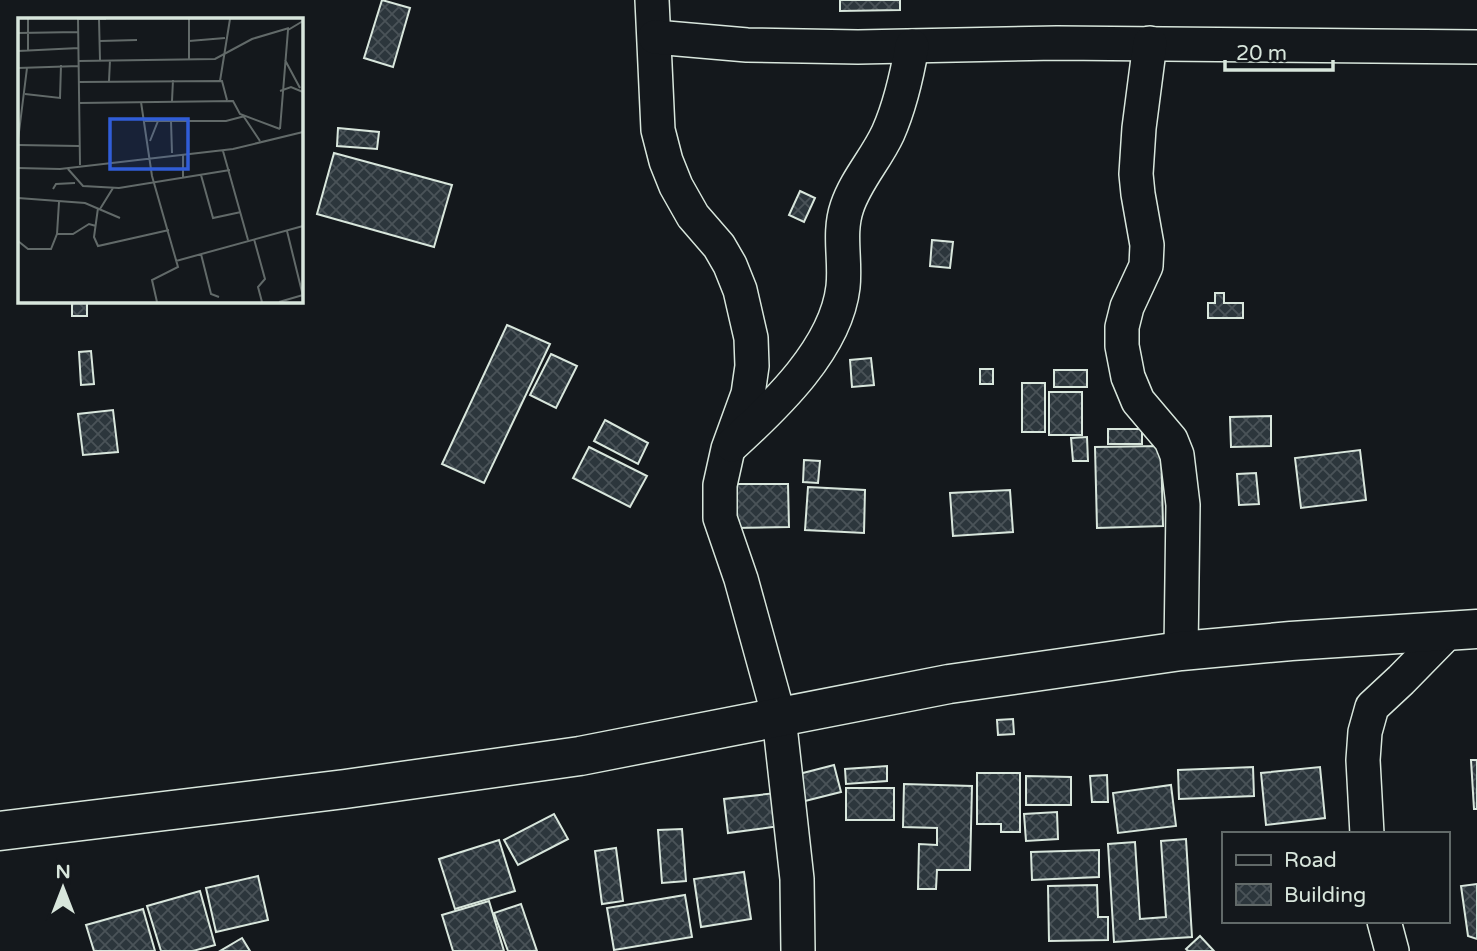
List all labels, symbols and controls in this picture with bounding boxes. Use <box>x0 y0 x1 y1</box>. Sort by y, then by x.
inset map <box>18 18 303 303</box>
scale bar <box>1225 28 1334 72</box>
text: 20 m <box>1236 41 1287 66</box>
legend <box>1222 832 1449 923</box>
text: Road <box>1284 848 1337 873</box>
north arrow <box>28 853 98 923</box>
text: N <box>55 861 71 883</box>
text: Building <box>1284 883 1366 908</box>

